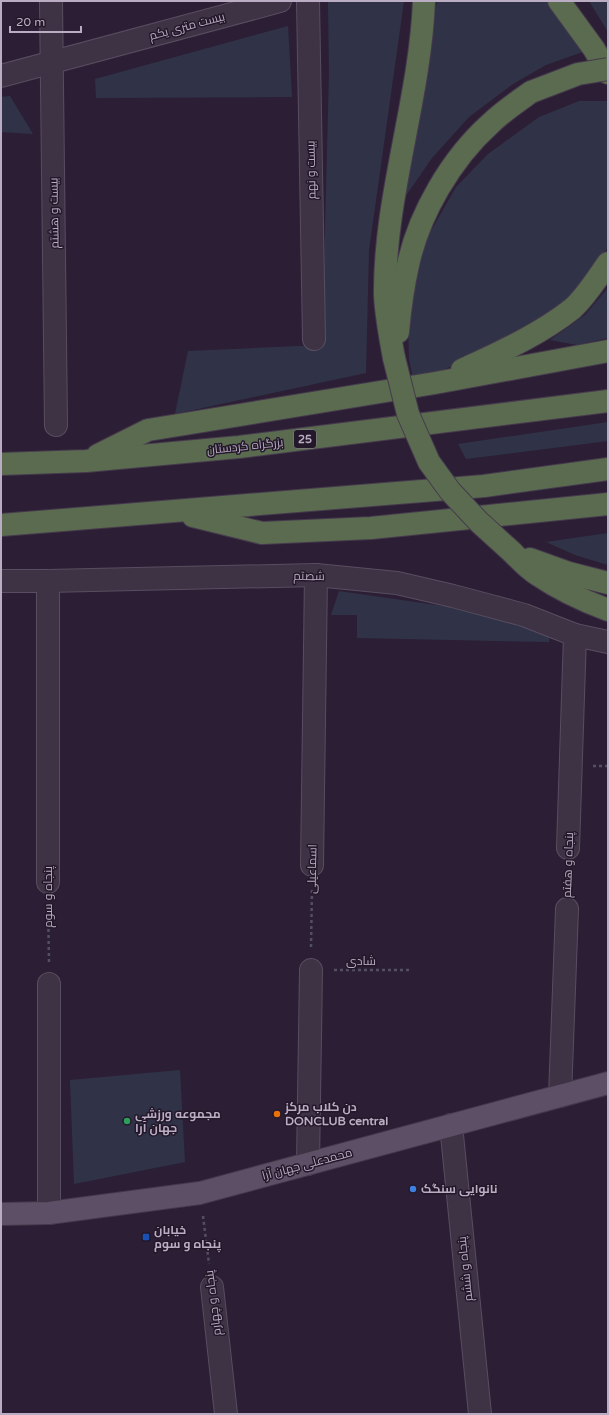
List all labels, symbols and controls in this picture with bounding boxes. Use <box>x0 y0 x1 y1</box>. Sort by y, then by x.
scale bar <box>10 8 81 34</box>
street label: بیست متری یکم <box>148 9 227 44</box>
text: 20 m <box>16 15 45 29</box>
street label: بیست و نهم <box>303 141 320 199</box>
street label: بیست و هشتم <box>46 177 63 249</box>
road number: 25 <box>294 430 316 448</box>
street label: بزرگراه کردستان <box>206 435 284 457</box>
street label: شصتم <box>293 569 325 584</box>
street label: پنجاه و هفتم <box>560 831 578 898</box>
street label: اسماعیلی <box>305 844 319 894</box>
street label: پنجاه و سوم <box>41 865 57 928</box>
street label: شادی <box>346 954 376 968</box>
place label: دن کلاب مرکز DONCLUB central <box>284 1100 388 1128</box>
place label: مجموعه ورزشی جهان آرا <box>135 1107 221 1136</box>
marker: دن کلاب مرکز DONCLUB central <box>272 1109 282 1119</box>
marker: مجموعه ورزشی جهان آرا <box>122 1116 132 1126</box>
street label: محمدعلی جهان آرا <box>260 1145 354 1183</box>
place label: نانوایی سنگک <box>421 1182 497 1197</box>
marker: نانوایی سنگک <box>408 1184 418 1194</box>
place label: خیابان پنجاه و سوم <box>154 1223 222 1253</box>
marker: خیابان پنجاه و سوم <box>141 1232 151 1242</box>
street label: پنجاه و ششم <box>455 1235 477 1302</box>
street label: پنجاه و چهارم <box>202 1268 226 1337</box>

